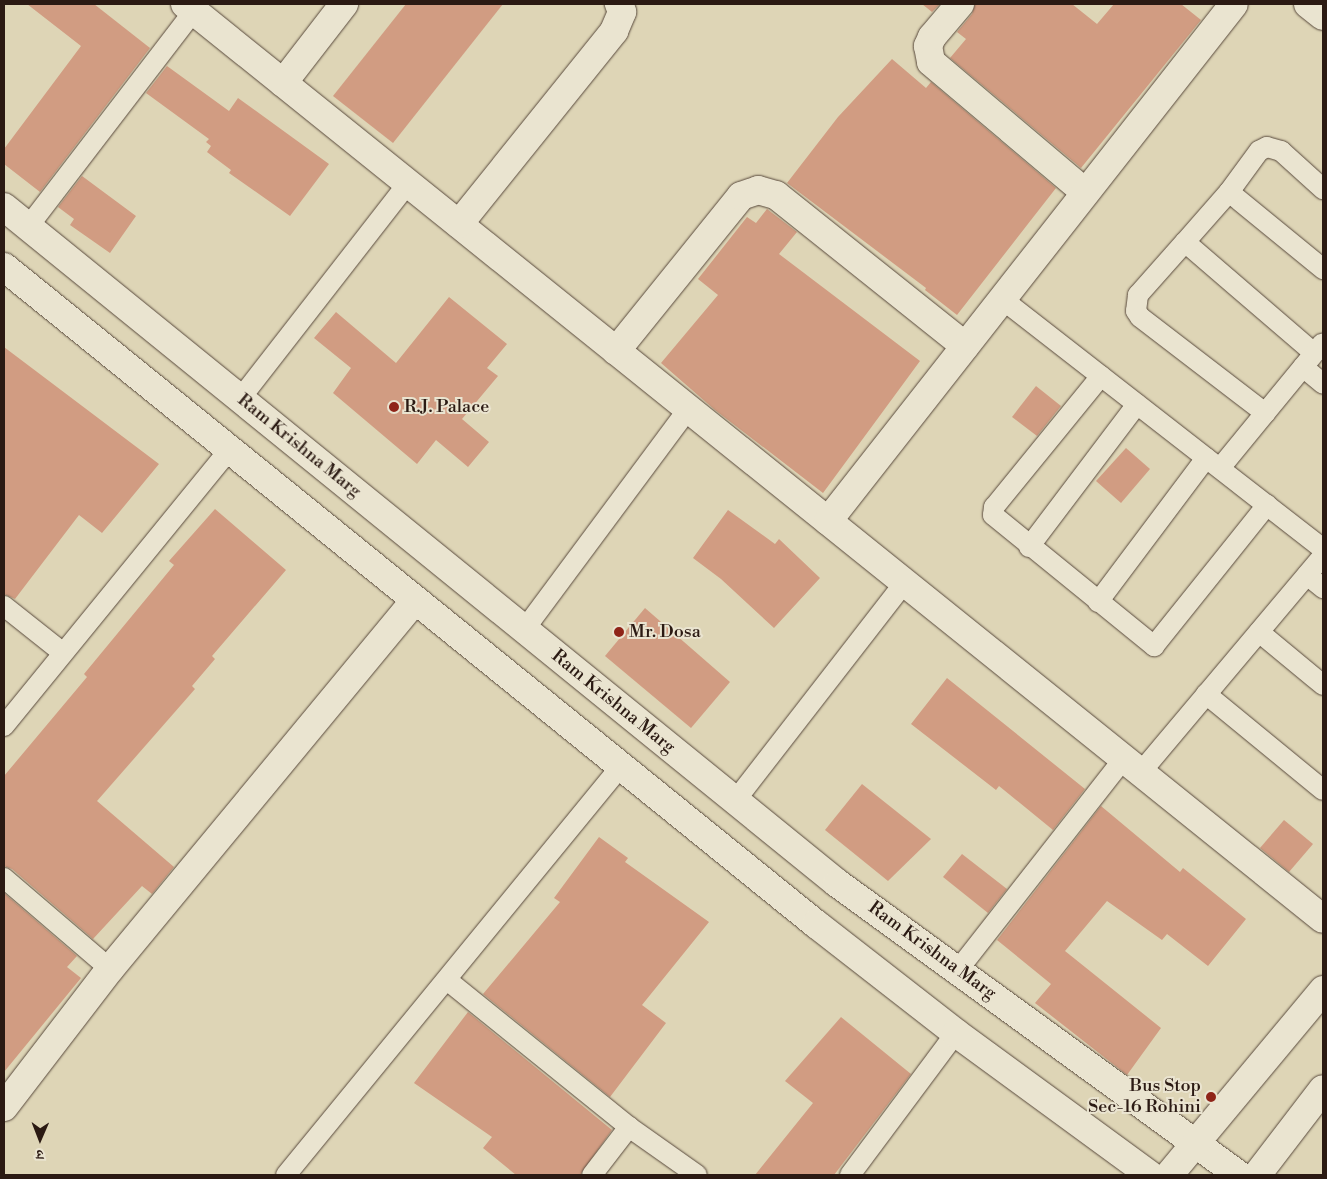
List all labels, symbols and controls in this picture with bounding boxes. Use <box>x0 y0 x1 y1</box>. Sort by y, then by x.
street label: Ram Krishna Marg <box>233 390 365 502</box>
place label: R.J. Palace <box>404 396 489 418</box>
marker: R.J. Palace <box>388 401 400 413</box>
place label: Mr. Dosa <box>629 621 701 643</box>
marker: Mr. Dosa <box>613 626 625 638</box>
street label: Ram Krishna Marg <box>547 646 679 758</box>
street label: Ram Krishna Marg <box>864 897 1000 1005</box>
place label: Bus Stop Sec-16 Rohini <box>1088 1076 1201 1118</box>
marker: Bus Stop Sec-16 Rohini <box>1205 1091 1217 1103</box>
north arrow <box>15 1114 65 1164</box>
text: उ <box>36 1145 43 1163</box>

